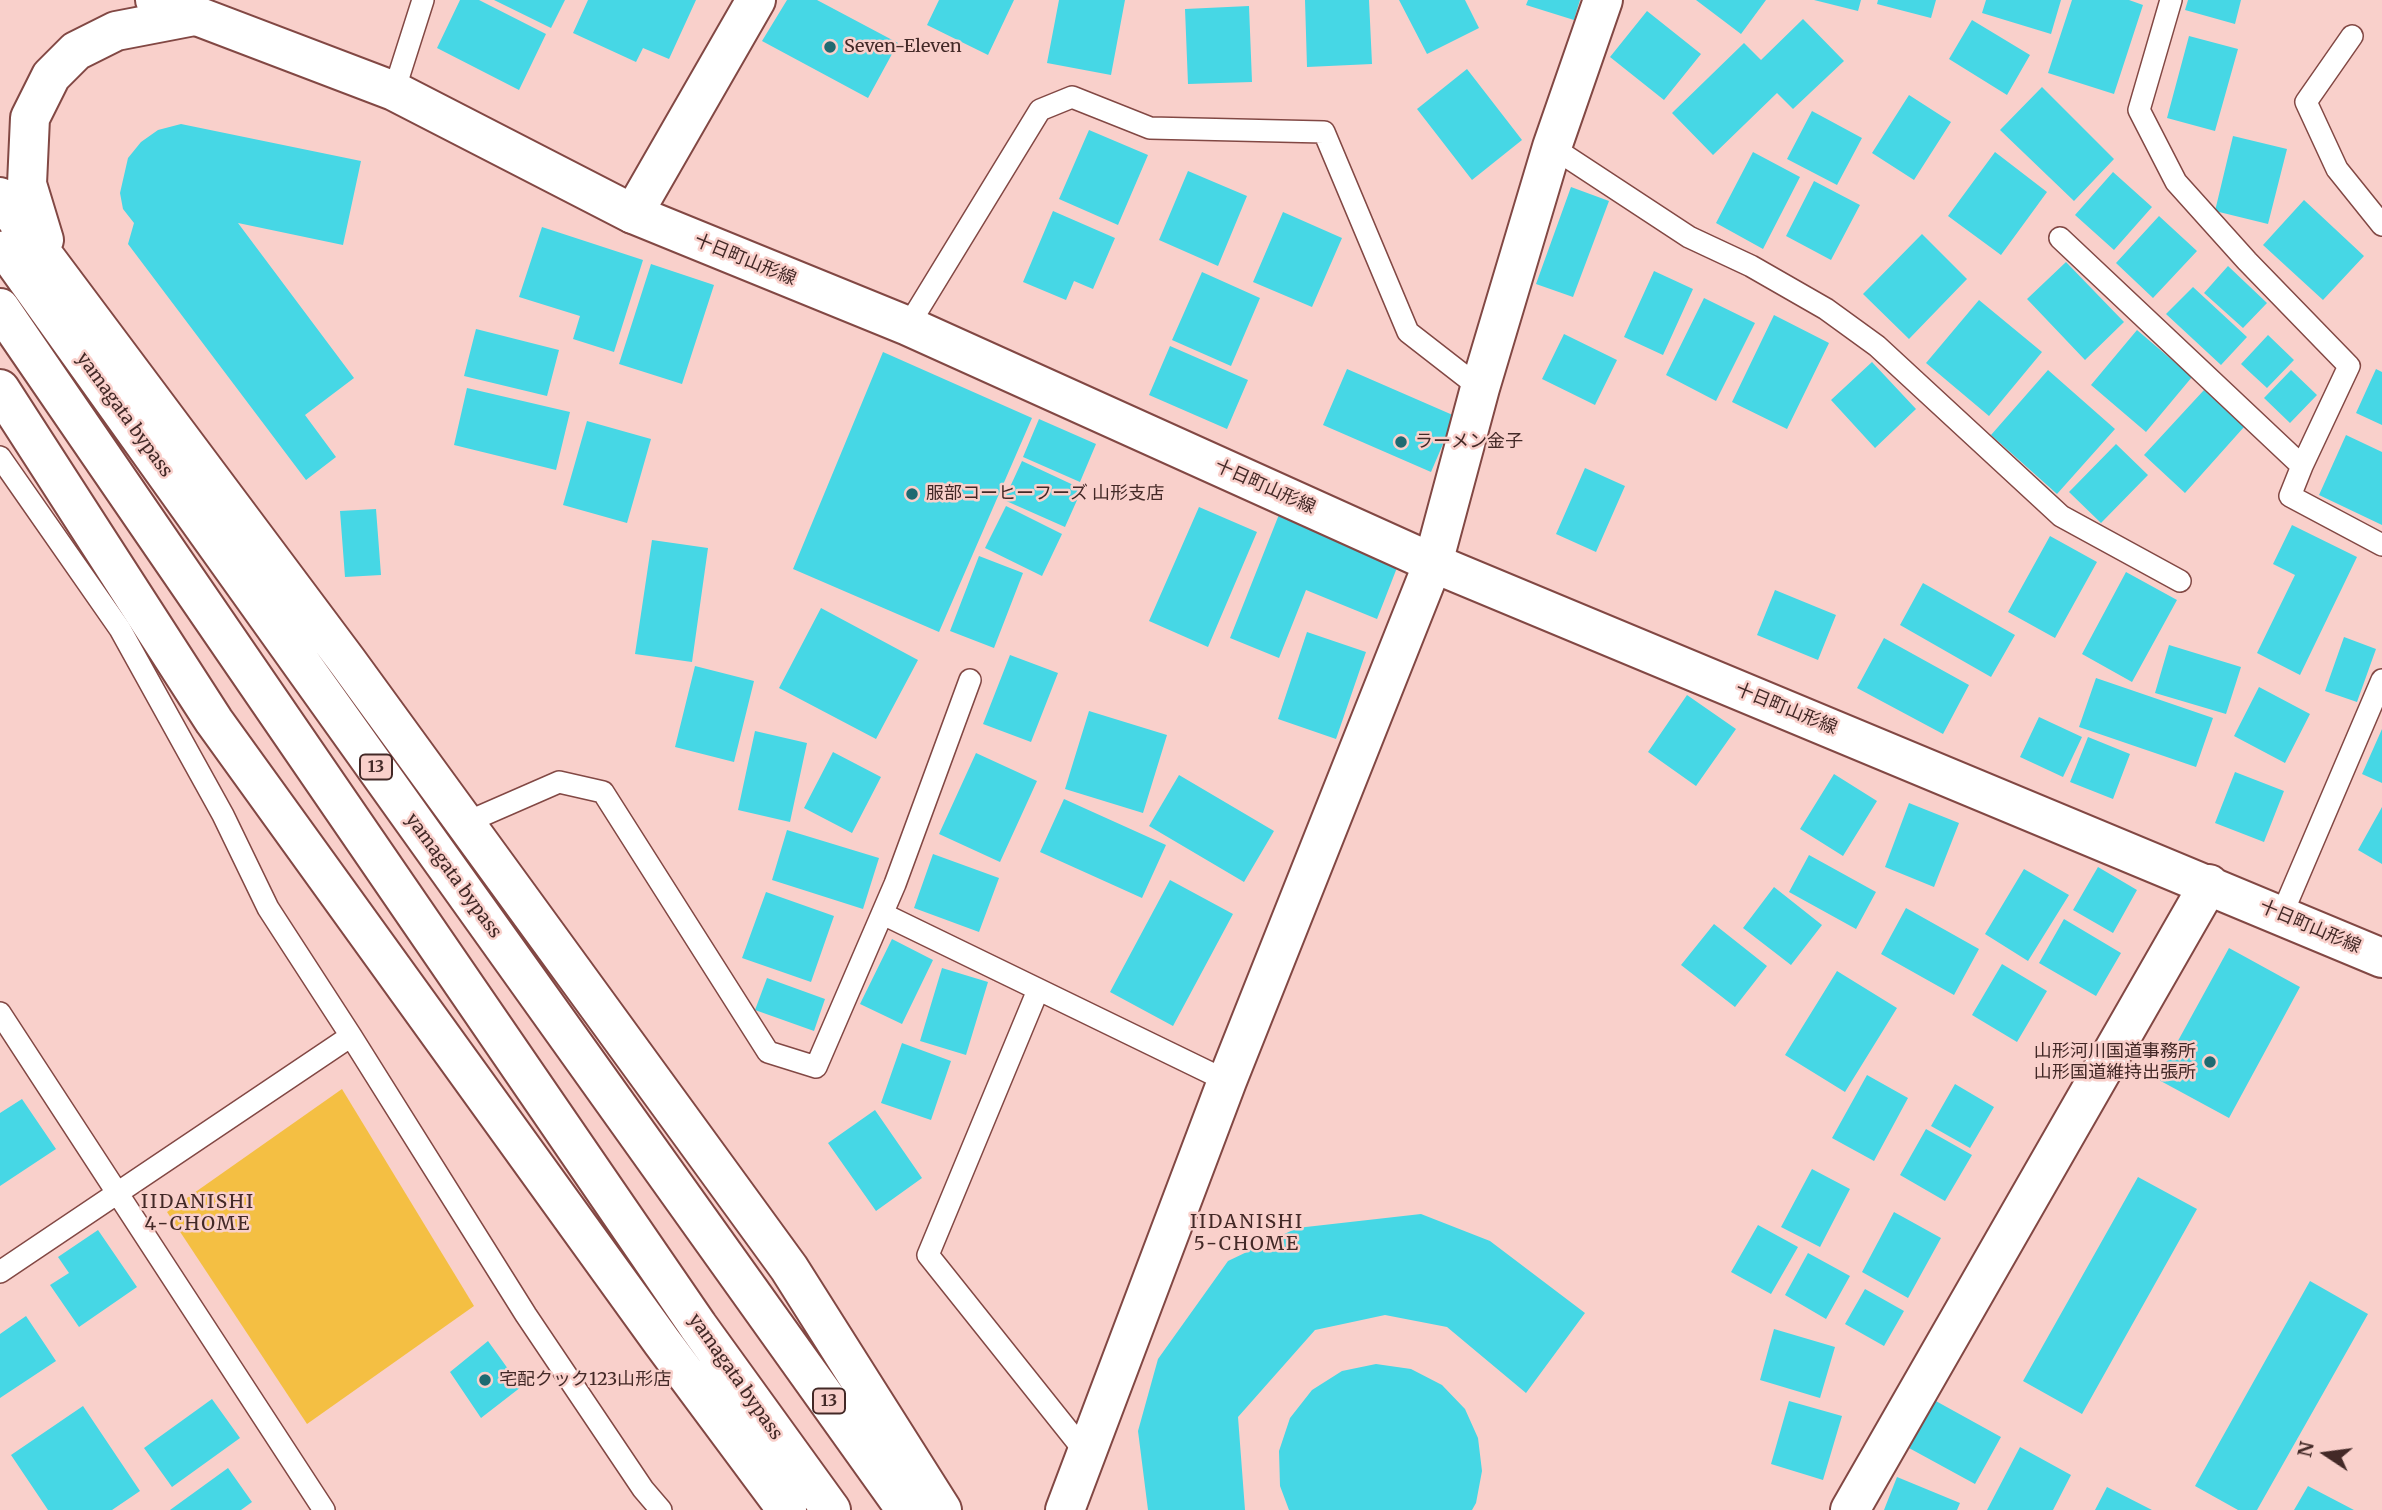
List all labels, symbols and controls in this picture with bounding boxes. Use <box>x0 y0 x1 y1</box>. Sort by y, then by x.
place label: Seven-Eleven <box>844 36 962 58</box>
marker: Seven-Eleven <box>822 39 838 55</box>
street label: 十日町山形線 <box>691 230 799 290</box>
street label: yamagata bypass <box>72 348 176 482</box>
place label: ラーメン金子 <box>1415 431 1523 453</box>
marker: ラーメン金子 <box>1393 434 1409 450</box>
street label: 十日町山形線 <box>1211 455 1319 519</box>
place label: 服部コーヒーフーズ 山形支店 <box>926 483 1164 505</box>
marker: 服部コーヒーフーズ 山形支店 <box>904 486 920 502</box>
street label: 十日町山形線 <box>1732 679 1840 739</box>
road number: 13 <box>360 754 392 780</box>
street label: yamagata bypass <box>401 809 505 943</box>
street label: 十日町山形線 <box>2256 896 2364 958</box>
place label: 山形河川国道事務所 山形国道維持出張所 <box>2034 1041 2196 1084</box>
marker: 山形河川国道事務所 山形国道維持出張所 <box>2202 1054 2218 1070</box>
district label: IIDANISHI 4-CHOME <box>142 1192 254 1236</box>
district label: IIDANISHI 5-CHOME <box>1191 1212 1303 1256</box>
street label: yamagata bypass <box>683 1310 787 1444</box>
place label: 宅配クック123山形店 <box>499 1369 671 1391</box>
marker: 宅配クック123山形店 <box>477 1372 493 1388</box>
road number: 13 <box>813 1388 845 1414</box>
north arrow <box>2291 1419 2361 1489</box>
text: N <box>2292 1439 2319 1459</box>

